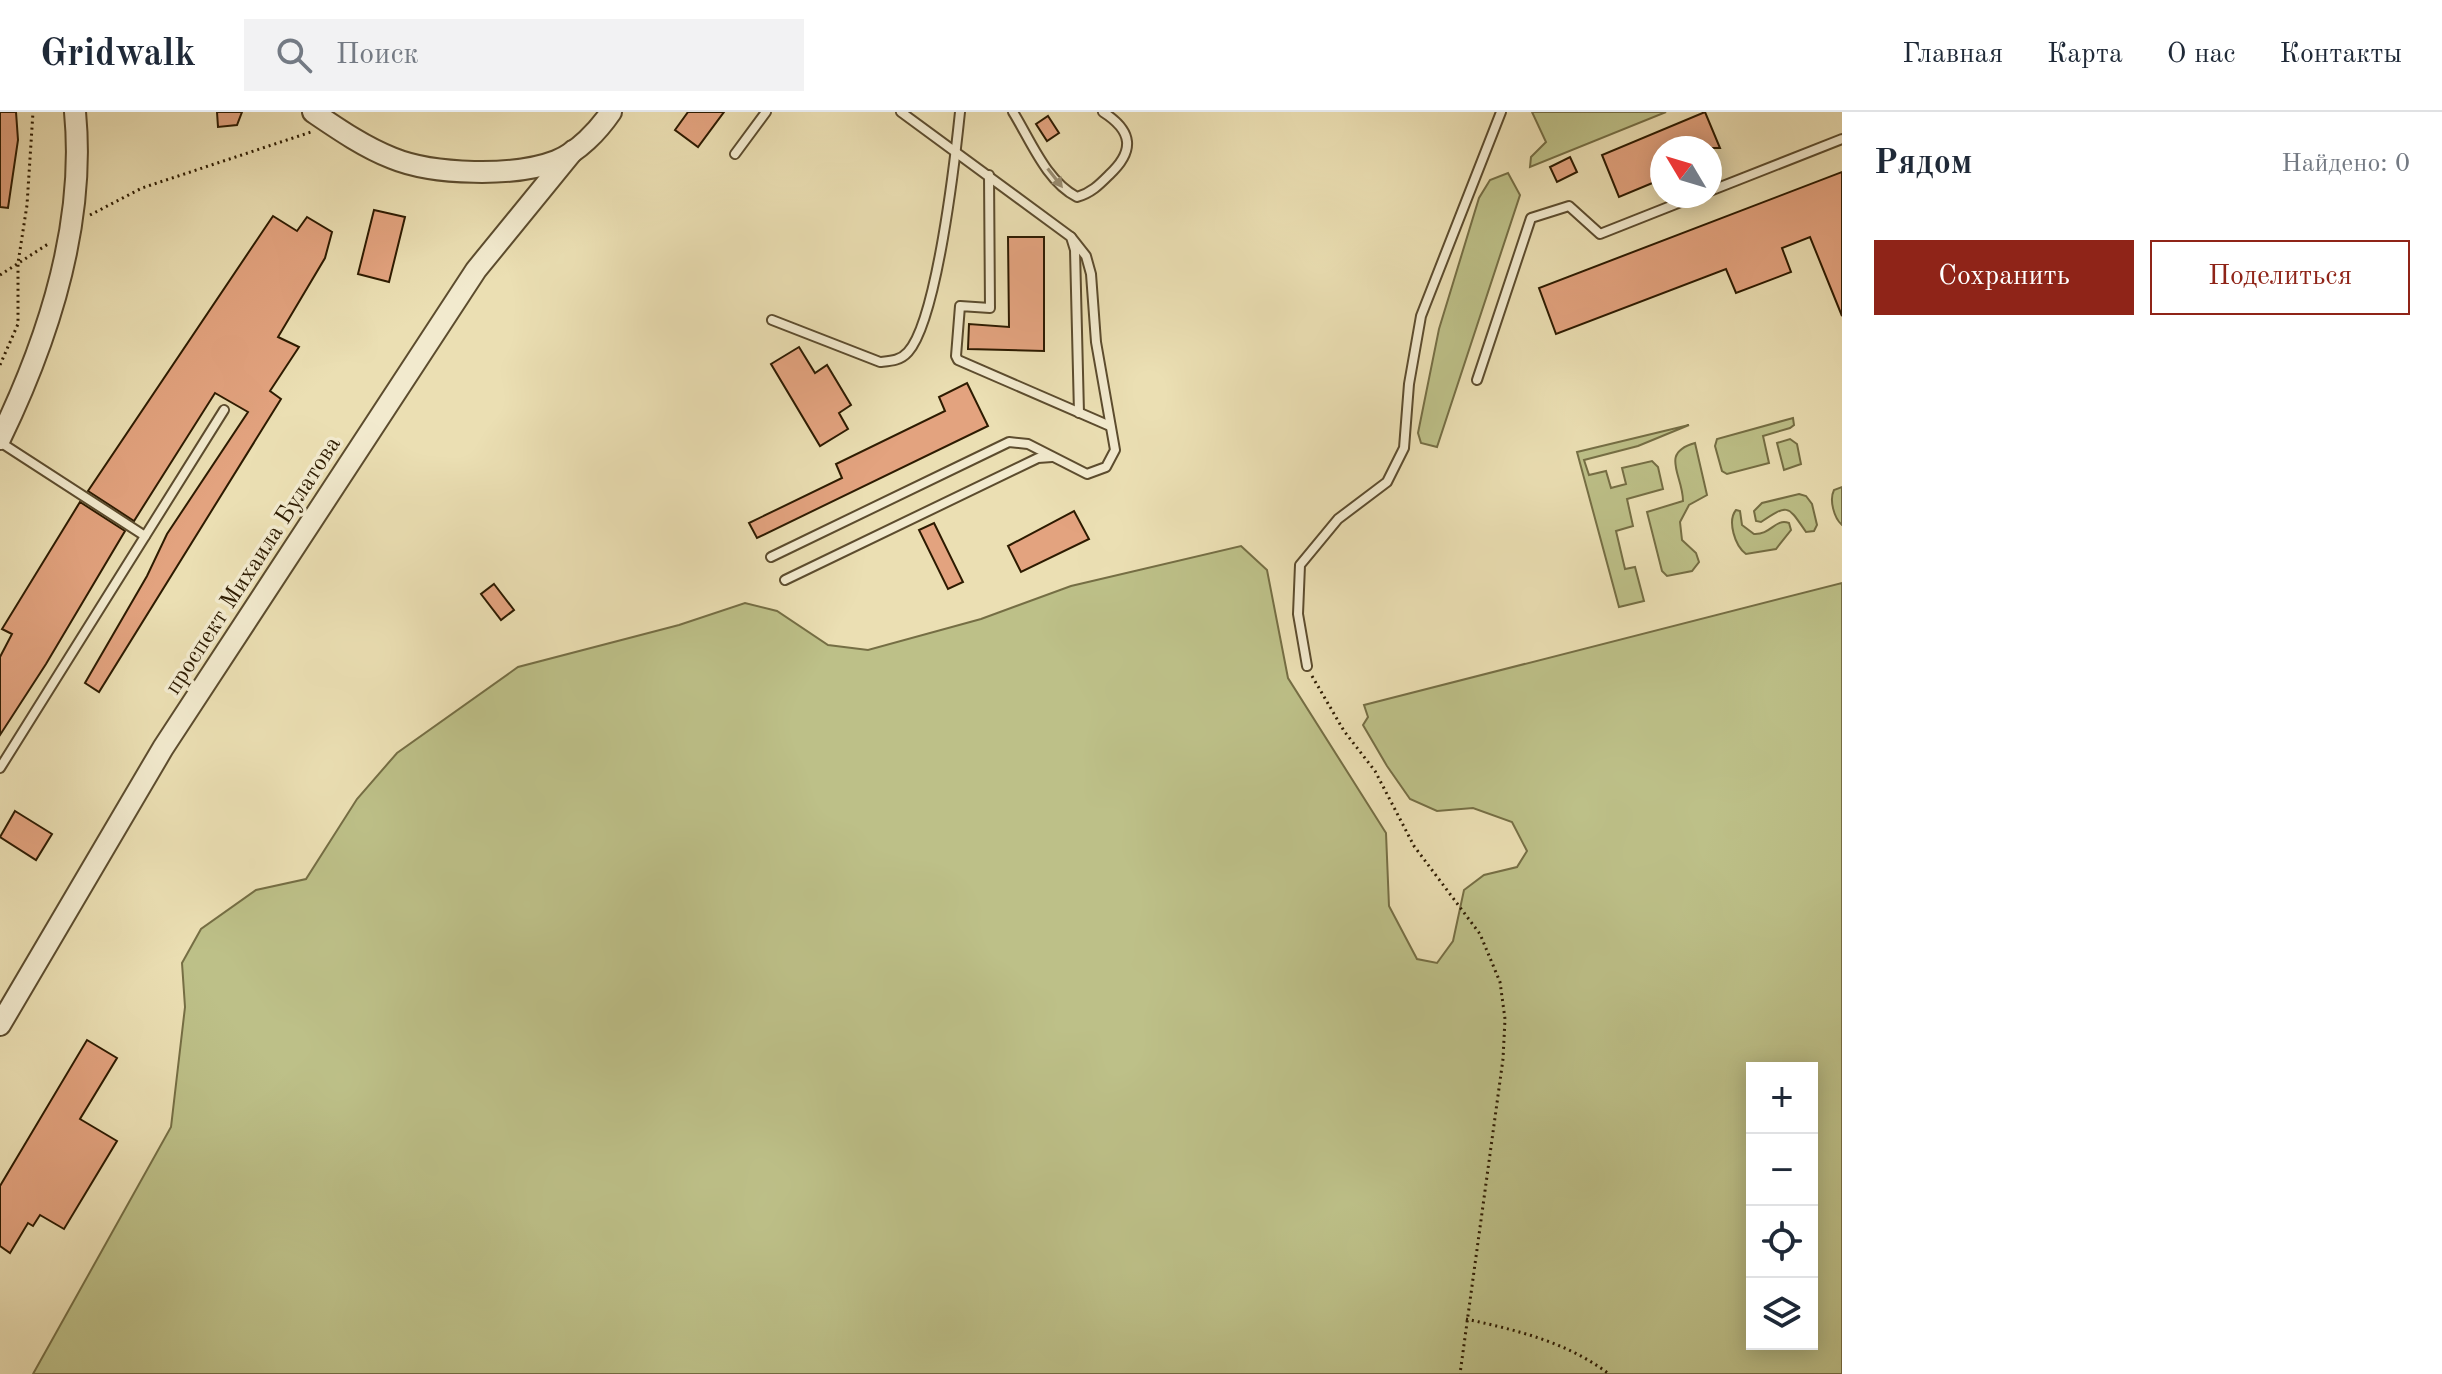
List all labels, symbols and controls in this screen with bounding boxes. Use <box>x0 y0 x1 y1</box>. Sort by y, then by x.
search box <box>244 19 804 91</box>
icon: search <box>272 33 316 77</box>
text: Gridwalk <box>40 36 196 74</box>
text: Поиск <box>336 40 419 70</box>
text: Главная <box>1902 41 2003 69</box>
text: Карта <box>2047 41 2123 69</box>
text: О нас <box>2167 41 2236 69</box>
text: Контакты <box>2280 41 2402 69</box>
north arrow <box>1650 136 1722 208</box>
text: Рядом <box>1874 147 1973 181</box>
text: Найдено: 0 <box>2281 151 2410 177</box>
one-way arrow <box>1046 168 1062 188</box>
button: Сохранить <box>1874 240 2134 315</box>
button: Поделиться <box>2150 240 2410 315</box>
street label: проспект Михаила Булатова <box>161 433 346 699</box>
map controls <box>1746 1062 1818 1350</box>
button: + <box>1746 1062 1818 1134</box>
button: − <box>1746 1134 1818 1206</box>
button: locate <box>1746 1206 1818 1278</box>
button: layers <box>1746 1278 1818 1350</box>

